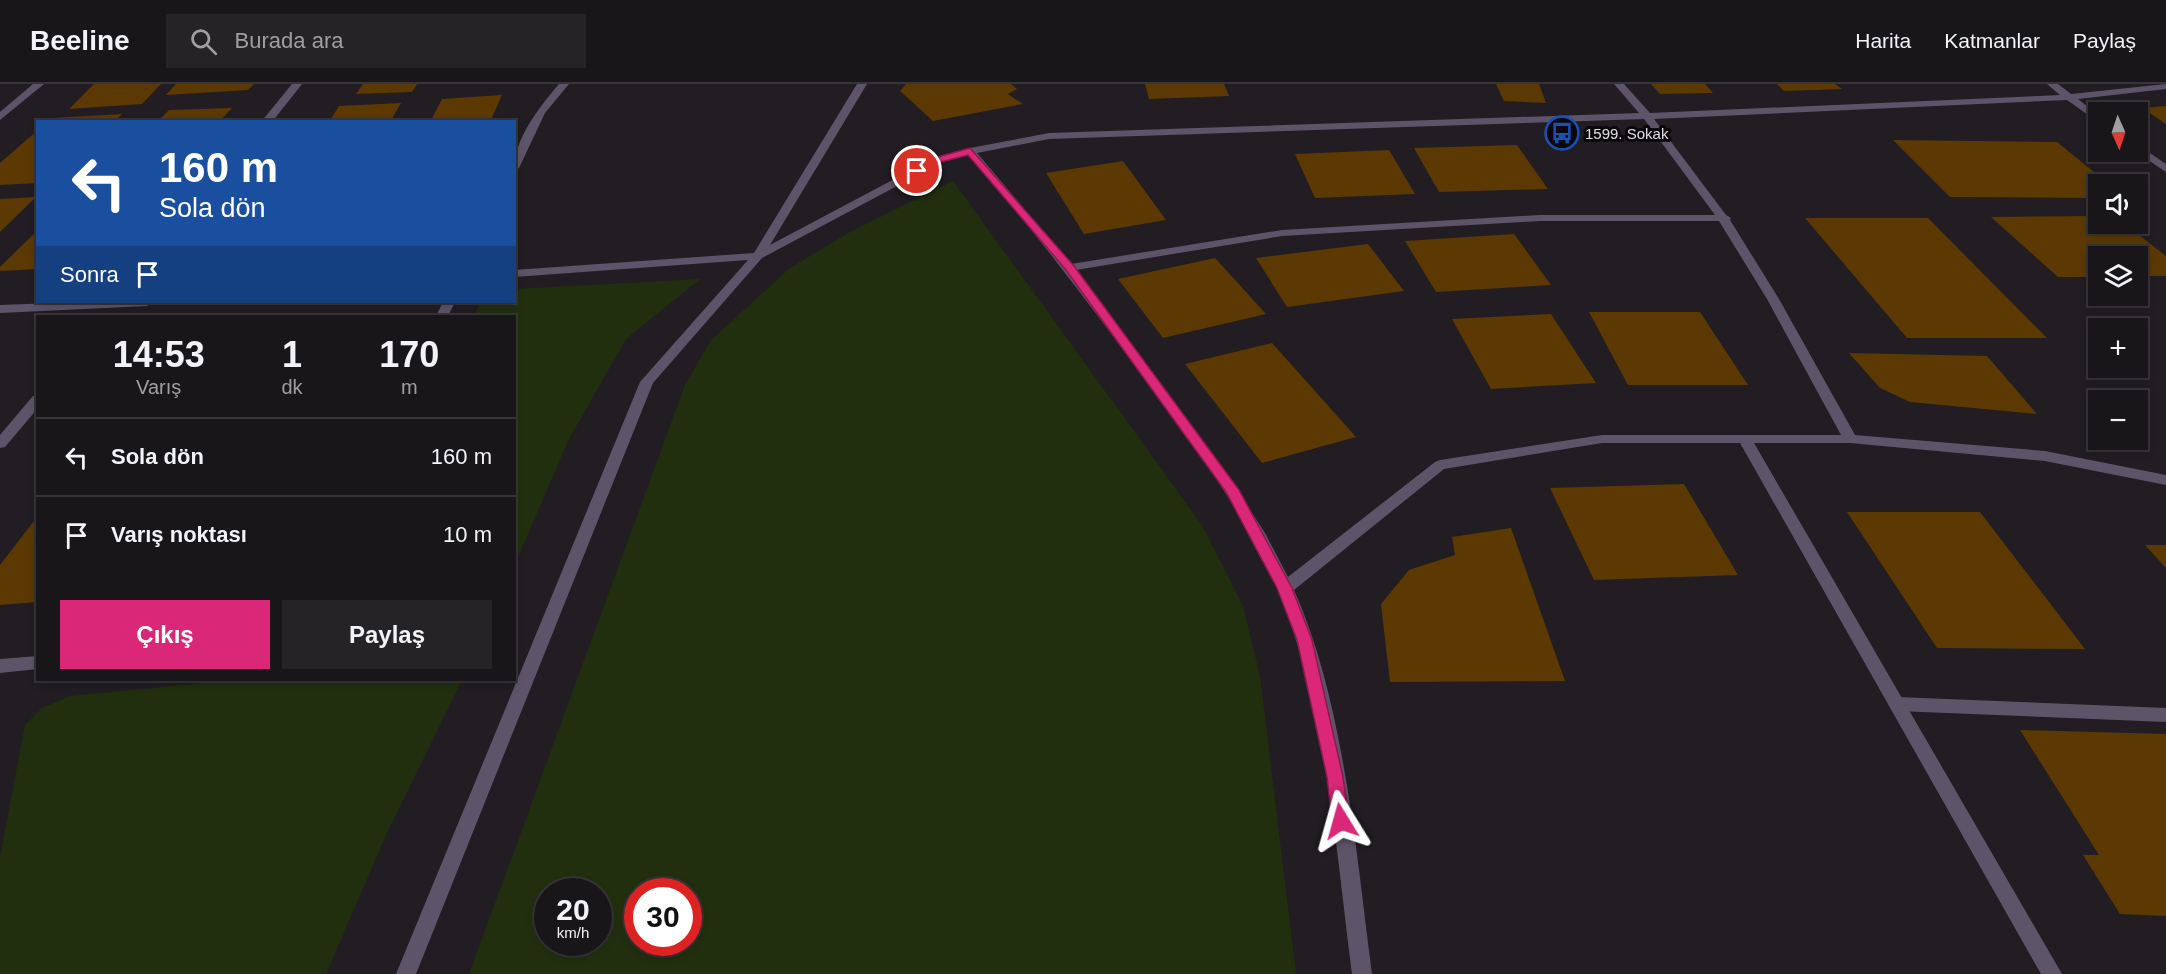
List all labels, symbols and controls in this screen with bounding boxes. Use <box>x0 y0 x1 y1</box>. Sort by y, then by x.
search box <box>166 14 586 68</box>
text: Beeline <box>30 25 130 56</box>
icon: search <box>187 25 220 58</box>
text: Burada ara <box>235 28 343 53</box>
text: Harita <box>1855 29 1911 52</box>
text: Katmanlar <box>1944 29 2040 52</box>
text: Paylaş <box>2073 29 2136 52</box>
north arrow <box>2088 102 2148 162</box>
map controls <box>2088 102 2148 450</box>
bus stop icon: 1599. Sokak <box>1544 115 1580 151</box>
place label: 1599. Sokak <box>1585 125 1669 142</box>
icon: left <box>60 144 138 222</box>
text: 160 m <box>159 144 278 191</box>
pin <box>891 145 942 196</box>
icon: arrive <box>900 154 933 187</box>
button: sound <box>2088 174 2148 234</box>
text: Sola dön <box>159 193 266 223</box>
button: layers <box>2088 246 2148 306</box>
icon: arrive <box>131 258 164 291</box>
text: Sonra <box>60 262 119 287</box>
button: + <box>2088 318 2148 378</box>
text: 14:53 <box>113 334 205 375</box>
text: 1 <box>282 334 302 375</box>
text: 170 <box>379 334 439 375</box>
text: Varış <box>136 376 181 398</box>
text: dk <box>281 376 303 398</box>
text: m <box>401 376 418 398</box>
button: − <box>2088 390 2148 450</box>
icon: left <box>60 441 93 474</box>
text: Sola dön <box>111 444 204 469</box>
text: 160 m <box>431 444 492 469</box>
icon: arrive <box>60 519 93 552</box>
text: Varış noktası <box>111 522 247 547</box>
text: 10 m <box>443 522 492 547</box>
button: Çıkış <box>60 600 270 669</box>
button: Paylaş <box>282 600 492 669</box>
position arrow <box>1309 789 1373 853</box>
speed limit sign: 30 <box>624 878 702 956</box>
text: 20 <box>556 893 590 926</box>
text: km/h <box>557 924 589 941</box>

